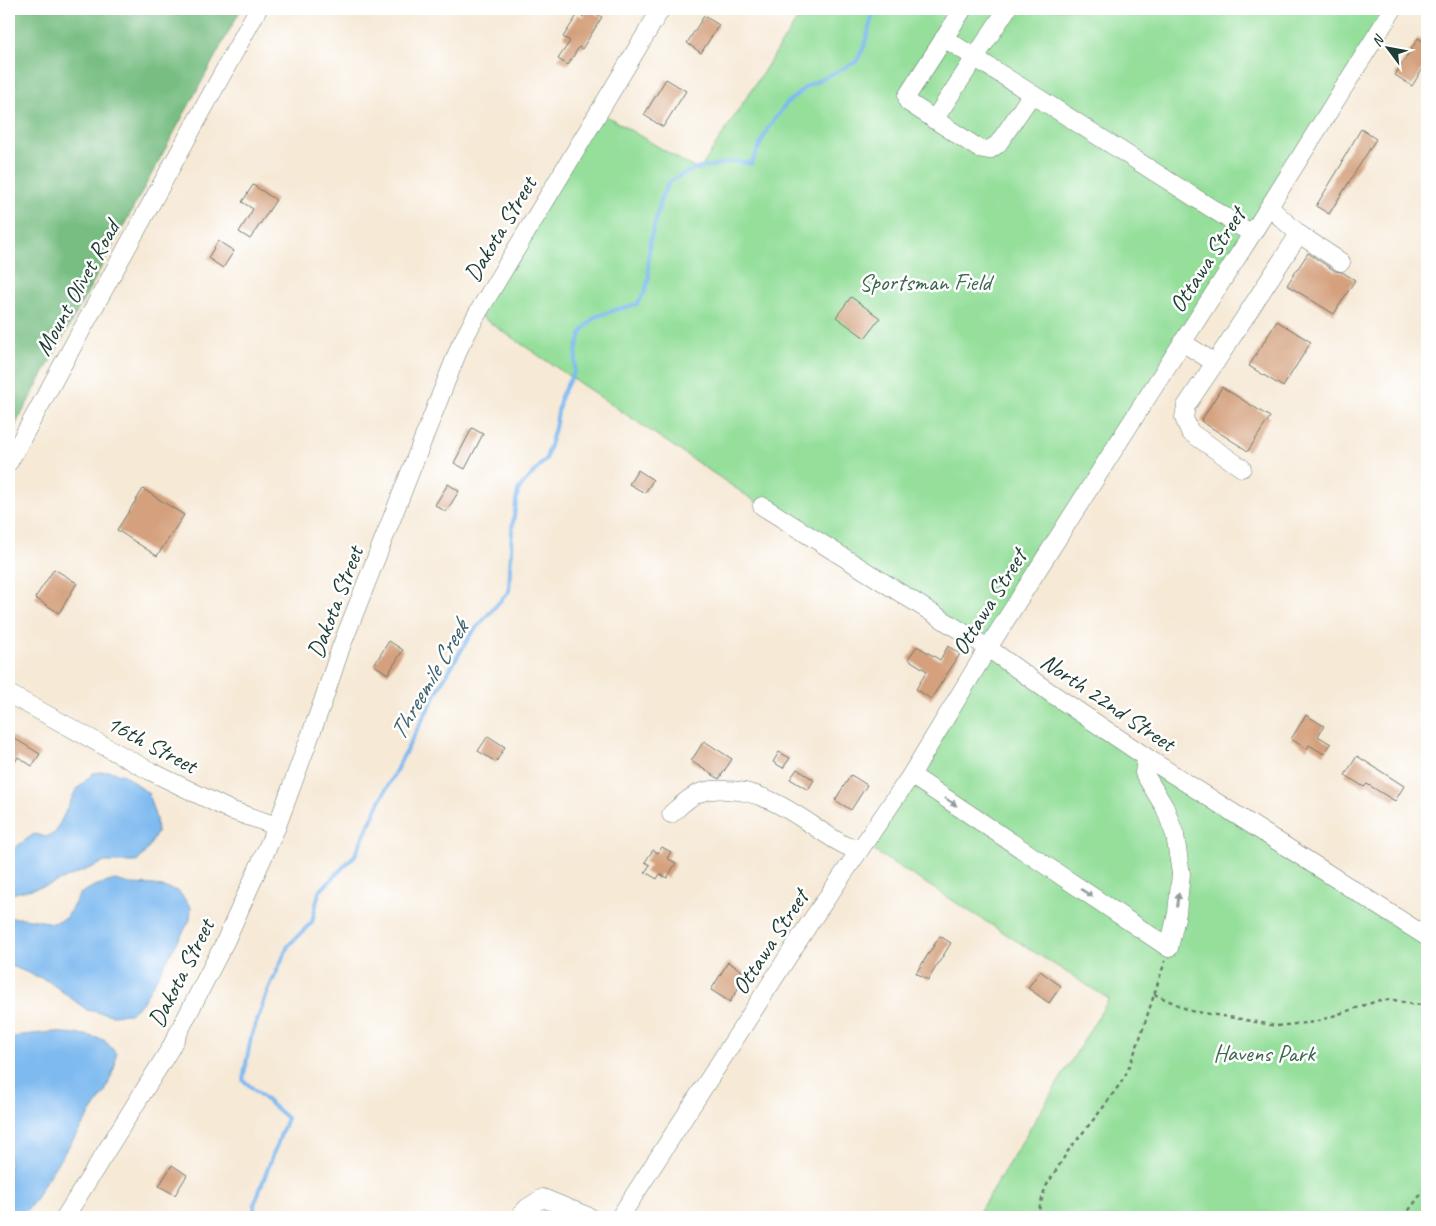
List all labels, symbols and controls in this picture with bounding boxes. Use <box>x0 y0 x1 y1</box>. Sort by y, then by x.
north arrow <box>1364 22 1414 72</box>
text: N <box>1368 31 1388 50</box>
street label: Dakota Street <box>457 169 544 287</box>
street label: Ottawa Street <box>1162 199 1254 318</box>
street label: Mount Olivet Road <box>28 212 128 361</box>
park label: Sportsman Field <box>859 267 994 297</box>
street label: Dakota Street <box>300 540 371 662</box>
street label: Ottawa Street <box>945 541 1035 660</box>
water label: Threemile Creek <box>382 611 478 746</box>
street label: North 22nd Street <box>1035 646 1183 759</box>
street label: 16th Street <box>102 708 204 781</box>
one-way arrow <box>945 797 958 807</box>
street label: Ottawa Street <box>725 881 817 1000</box>
one-way arrow <box>1080 888 1093 897</box>
one-way arrow <box>1174 892 1182 908</box>
street label: Dakota Street <box>141 912 222 1032</box>
park label: Havens Park <box>1213 1038 1317 1068</box>

